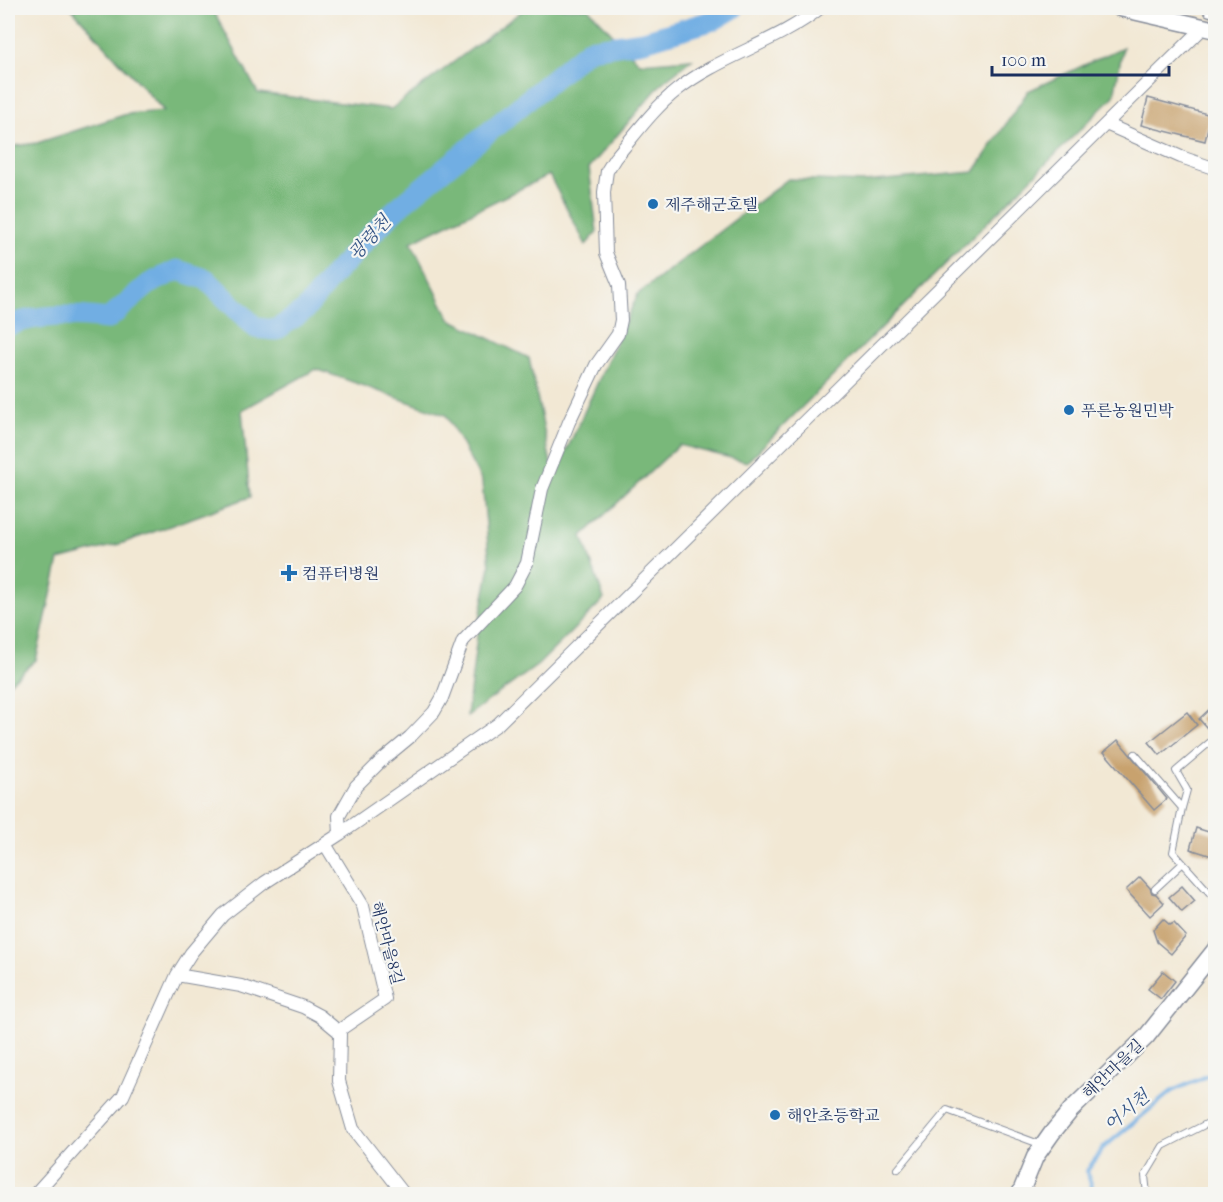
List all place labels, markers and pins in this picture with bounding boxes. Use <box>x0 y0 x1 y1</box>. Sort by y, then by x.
place label: 제주해군호텔 <box>665 195 758 214</box>
marker: 제주해군호텔 <box>646 197 660 211</box>
place label: 푸른농원민박 <box>1081 401 1174 420</box>
marker: 푸른농원민박 <box>1062 403 1076 417</box>
marker: 컴퓨터병원 <box>280 564 298 582</box>
place label: 컴퓨터병원 <box>302 564 379 583</box>
place label: 해안초등학교 <box>787 1106 880 1125</box>
marker: 해안초등학교 <box>768 1108 782 1122</box>

